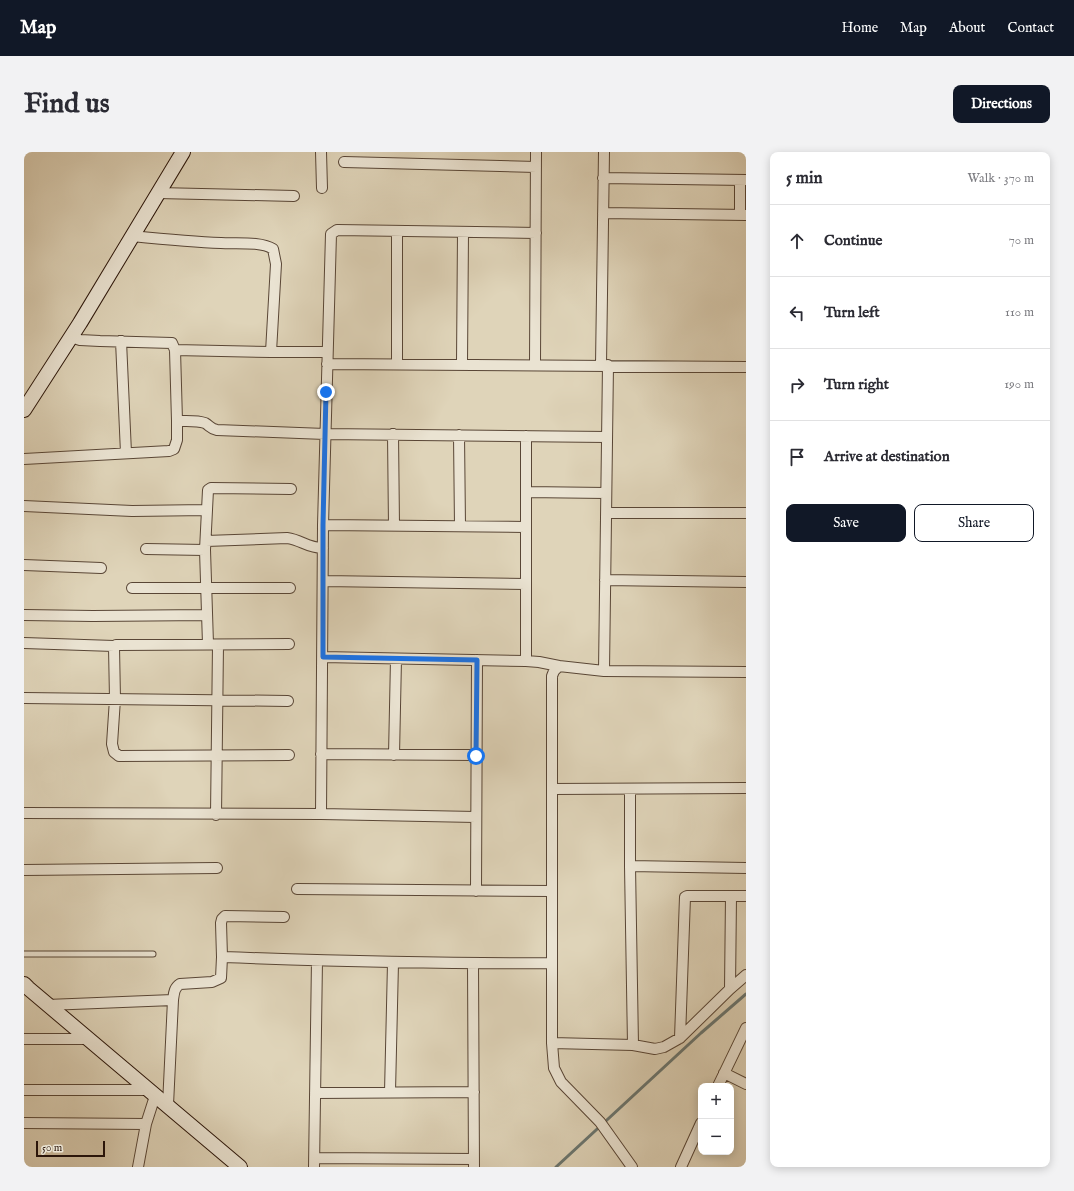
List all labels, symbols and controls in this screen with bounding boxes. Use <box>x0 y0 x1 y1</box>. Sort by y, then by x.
text: Map <box>20 16 56 40</box>
text: Home <box>842 19 878 37</box>
text: Map <box>900 19 927 37</box>
text: About <box>949 19 985 37</box>
text: Contact <box>1007 19 1054 37</box>
button: Directions <box>953 85 1050 123</box>
text: Find us <box>24 87 110 122</box>
text: 5 min <box>786 168 823 189</box>
text: Walk · 370 m <box>968 170 1034 187</box>
icon: ahead <box>786 230 808 252</box>
text: Continue <box>824 231 882 250</box>
text: 70 m <box>1009 232 1034 249</box>
icon: left <box>786 302 808 324</box>
text: Turn left <box>824 303 880 322</box>
text: 110 m <box>1005 304 1034 321</box>
icon: right <box>786 374 808 396</box>
text: Turn right <box>824 375 889 394</box>
text: 190 m <box>1004 376 1034 393</box>
route end <box>317 383 335 401</box>
icon: arrive <box>786 446 808 468</box>
text: Arrive at destination <box>824 447 950 466</box>
button: Save <box>786 504 906 542</box>
button: Share <box>914 504 1034 542</box>
route start <box>467 747 485 765</box>
map controls <box>698 1083 734 1155</box>
button: + <box>698 1083 734 1119</box>
button: − <box>698 1119 734 1155</box>
scale bar <box>36 1139 105 1158</box>
text: 50 m <box>42 1141 62 1155</box>

